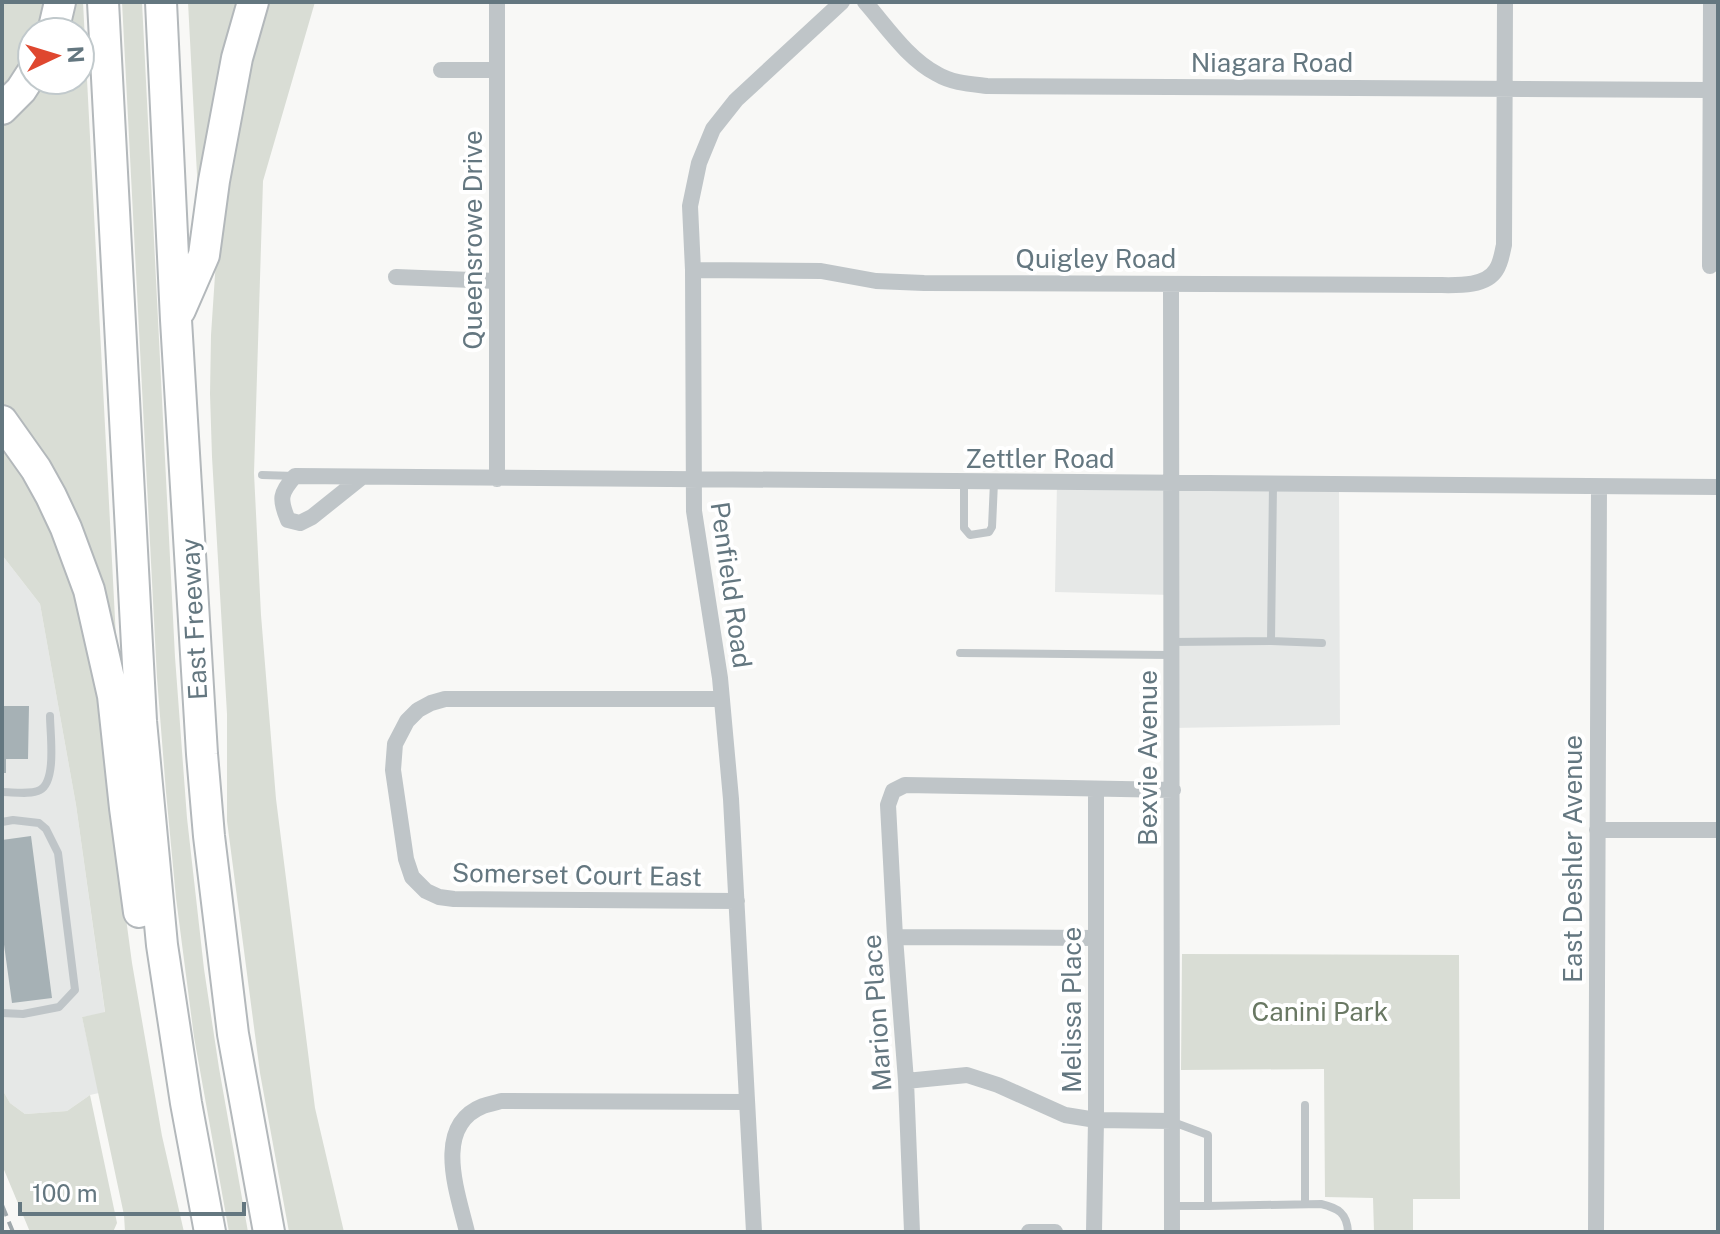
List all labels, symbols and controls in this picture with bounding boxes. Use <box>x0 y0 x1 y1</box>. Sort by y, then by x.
north arrow <box>16 16 96 96</box>
text: N <box>62 45 90 64</box>
street label: Niagara Road <box>1191 47 1353 78</box>
street label: Queensrowe Drive <box>457 130 488 350</box>
street label: Quigley Road <box>1016 243 1176 274</box>
street label: Zettler Road <box>965 443 1115 474</box>
street label: Penfield Road <box>704 500 759 670</box>
street label: East Freeway <box>174 537 213 701</box>
street label: Bexvie Avenue <box>1132 670 1163 846</box>
street label: East Deshler Avenue <box>1557 735 1588 983</box>
street label: Somerset Court East <box>452 857 702 892</box>
street label: Melissa Place <box>1056 927 1087 1093</box>
street label: Marion Place <box>856 933 897 1093</box>
park label: Canini Park <box>1252 996 1388 1027</box>
scale bar <box>20 1166 244 1216</box>
text: 100 m <box>32 1179 98 1207</box>

